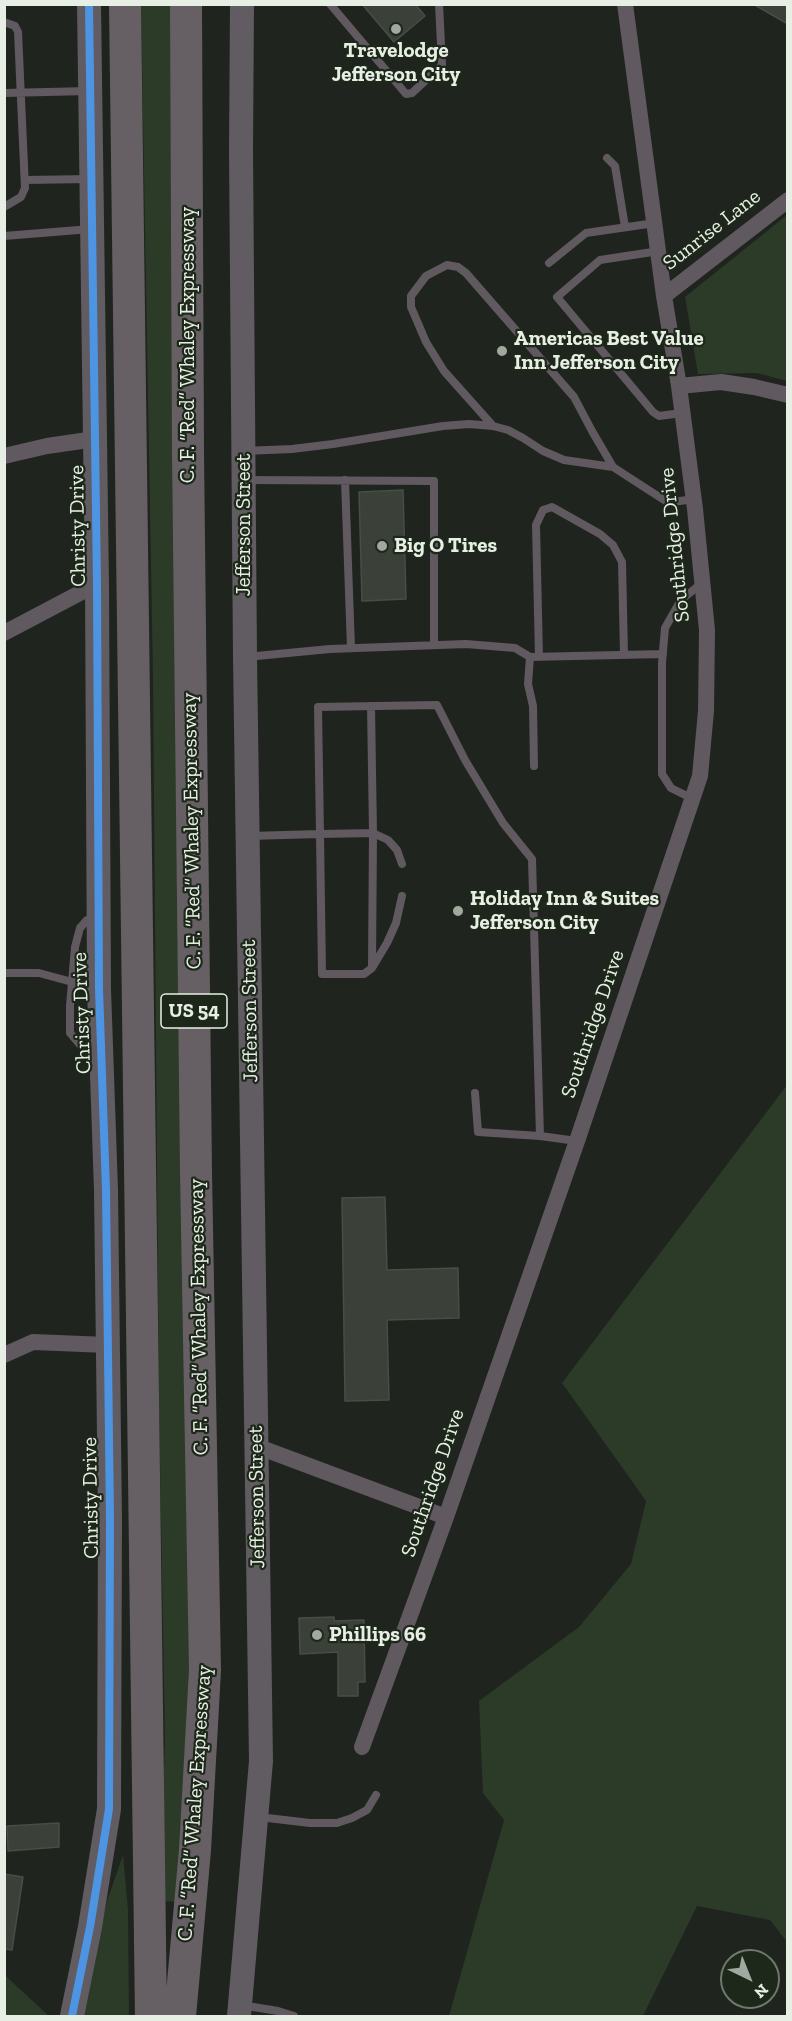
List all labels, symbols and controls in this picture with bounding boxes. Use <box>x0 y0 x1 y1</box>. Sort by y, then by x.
marker: Travelodge Jefferson City <box>389 22 403 36</box>
place label: Travelodge Jefferson City <box>332 38 460 88</box>
street label: Sunrise Lane <box>658 184 766 276</box>
street label: C. F. “Red” Whaley Expressway <box>175 207 201 483</box>
place label: Americas Best Value Inn Jefferson City <box>514 326 704 376</box>
marker: Americas Best Value Inn Jefferson City <box>495 344 509 358</box>
street label: Jefferson Street <box>231 454 257 596</box>
street label: Christy Drive <box>64 465 92 587</box>
street label: Southridge Drive <box>654 467 696 623</box>
place label: Big O Tires <box>394 533 497 559</box>
marker: Big O Tires <box>375 539 389 553</box>
street label: C. F. “Red” Whaley Expressway <box>177 692 207 970</box>
place label: Holiday Inn & Suites Jefferson City <box>470 886 659 936</box>
marker: Holiday Inn & Suites Jefferson City <box>451 904 465 918</box>
street label: Jefferson Street <box>236 940 264 1082</box>
street label: Southridge Drive <box>556 947 630 1101</box>
street label: Christy Drive <box>67 952 97 1074</box>
road number: US 54 <box>161 994 227 1028</box>
street label: C. F. “Red” Whaley Expressway <box>184 1178 214 1456</box>
street label: Southridge Drive <box>396 1406 470 1560</box>
street label: Jefferson Street <box>243 1426 271 1568</box>
street label: Christy Drive <box>77 1437 105 1559</box>
place label: Phillips 66 <box>329 1622 426 1648</box>
marker: Phillips 66 <box>310 1628 324 1642</box>
street label: C. F. “Red” Whaley Expressway <box>173 1664 217 1942</box>
north arrow <box>720 1949 780 2009</box>
text: N <box>750 1980 772 2002</box>

